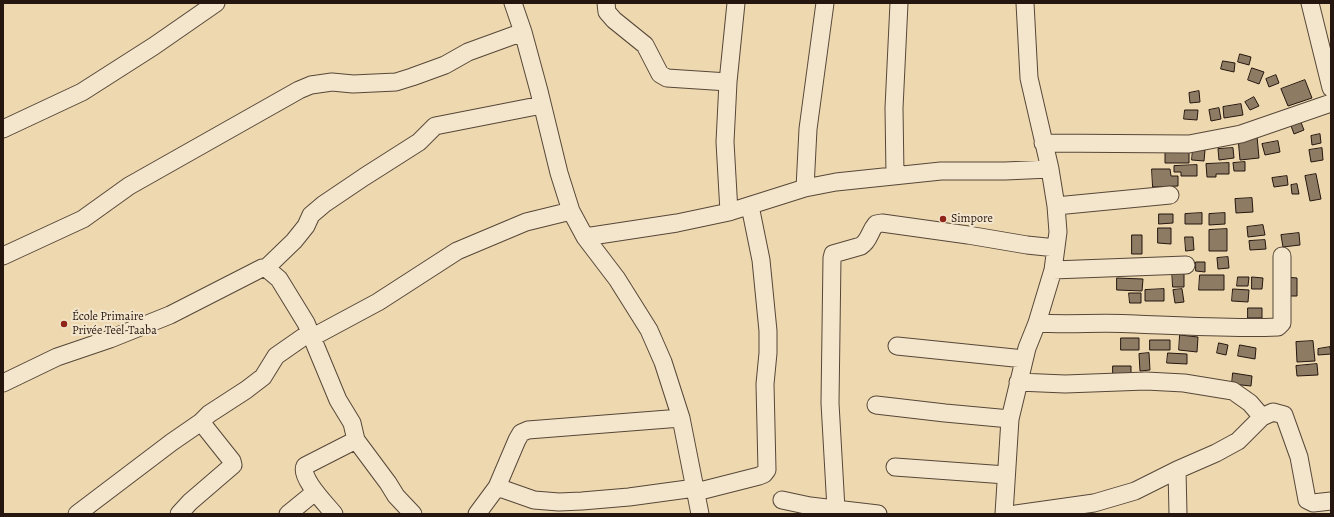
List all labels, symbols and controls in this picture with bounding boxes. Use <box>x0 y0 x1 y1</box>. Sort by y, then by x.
place label: Simpore <box>951 212 993 226</box>
marker: Simpore <box>938 214 948 224</box>
place label: École Primaire Privée Teel-Taaba <box>72 310 157 338</box>
marker: École Primaire Privée Teel-Taaba <box>59 319 69 329</box>

